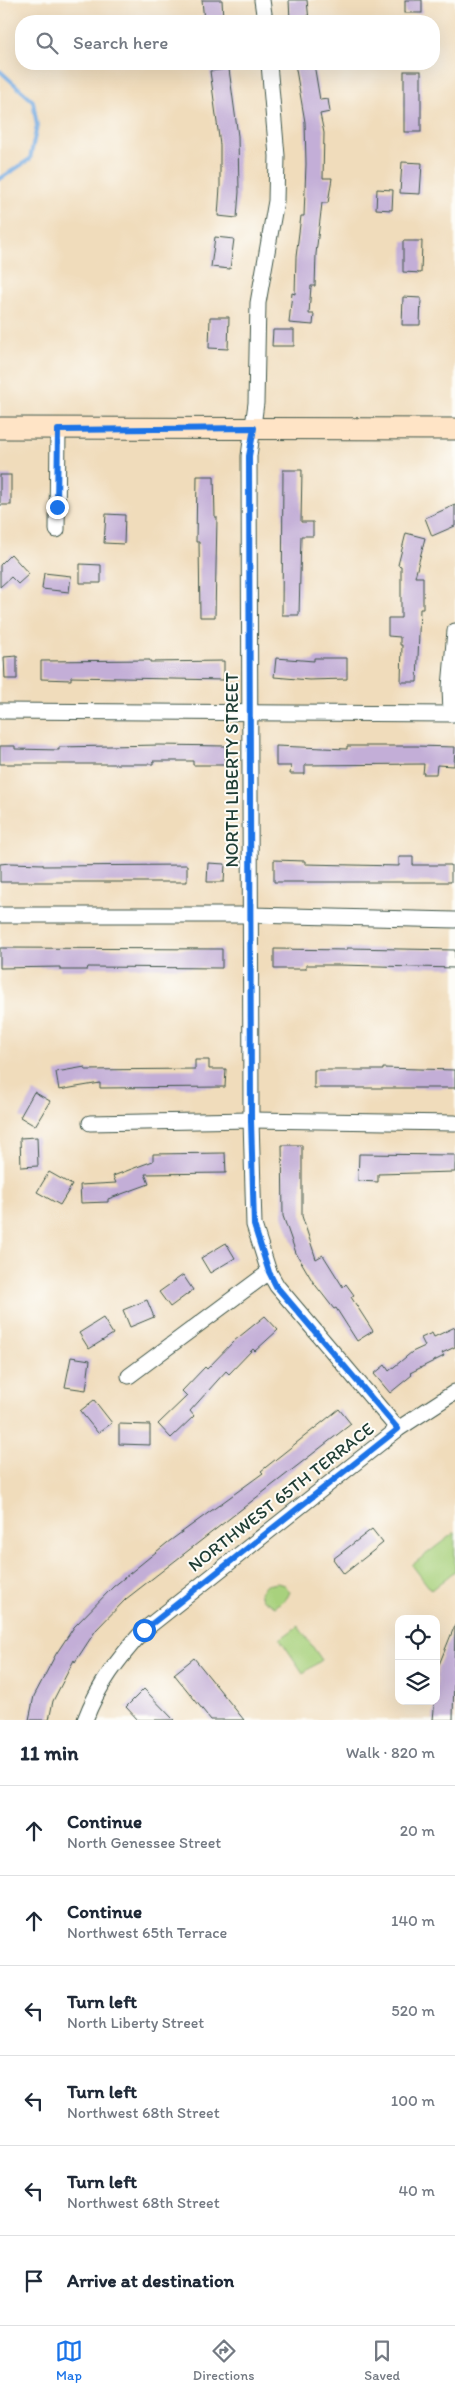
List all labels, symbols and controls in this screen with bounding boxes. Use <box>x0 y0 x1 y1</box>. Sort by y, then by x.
search box <box>15 15 440 70</box>
icon: search <box>33 29 61 57</box>
text: Search here <box>73 31 168 54</box>
route end <box>46 496 69 519</box>
street label: NORTH LIBERTY STREET <box>221 672 243 868</box>
street label: NORTHWEST 65TH TERRACE <box>184 1418 378 1576</box>
map controls <box>395 1615 440 1705</box>
button: locate <box>395 1615 440 1660</box>
route start <box>133 1619 156 1642</box>
button: layers <box>395 1660 440 1705</box>
text: 11 min <box>20 1740 78 1765</box>
text: Walk · 820 m <box>346 1743 435 1762</box>
text: Continue <box>67 1810 142 1833</box>
icon: ahead <box>20 1817 48 1845</box>
text: 20 m <box>400 1821 435 1840</box>
text: North Genessee Street <box>67 1833 221 1852</box>
text: Continue <box>67 1900 142 1923</box>
icon: ahead <box>20 1907 48 1935</box>
text: 140 m <box>391 1911 435 1930</box>
text: Northwest 65th Terrace <box>67 1923 227 1942</box>
text: Turn left <box>67 1990 137 2013</box>
icon: left <box>20 1997 48 2025</box>
text: 520 m <box>391 2001 435 2020</box>
text: North Liberty Street <box>67 2013 204 2032</box>
text: Turn left <box>67 2080 137 2103</box>
icon: left <box>20 2087 48 2115</box>
text: 100 m <box>391 2091 435 2110</box>
text: Northwest 68th Street <box>67 2103 220 2122</box>
text: Turn left <box>67 2170 137 2193</box>
icon: left <box>20 2177 48 2205</box>
text: 40 m <box>398 2181 435 2200</box>
text: Northwest 68th Street <box>67 2193 220 2212</box>
icon: arrive <box>20 2267 48 2295</box>
text: Arrive at destination <box>67 2269 234 2292</box>
tab: Map <box>55 2337 83 2384</box>
tab: Directions <box>193 2337 254 2384</box>
tab: Saved <box>364 2337 400 2384</box>

